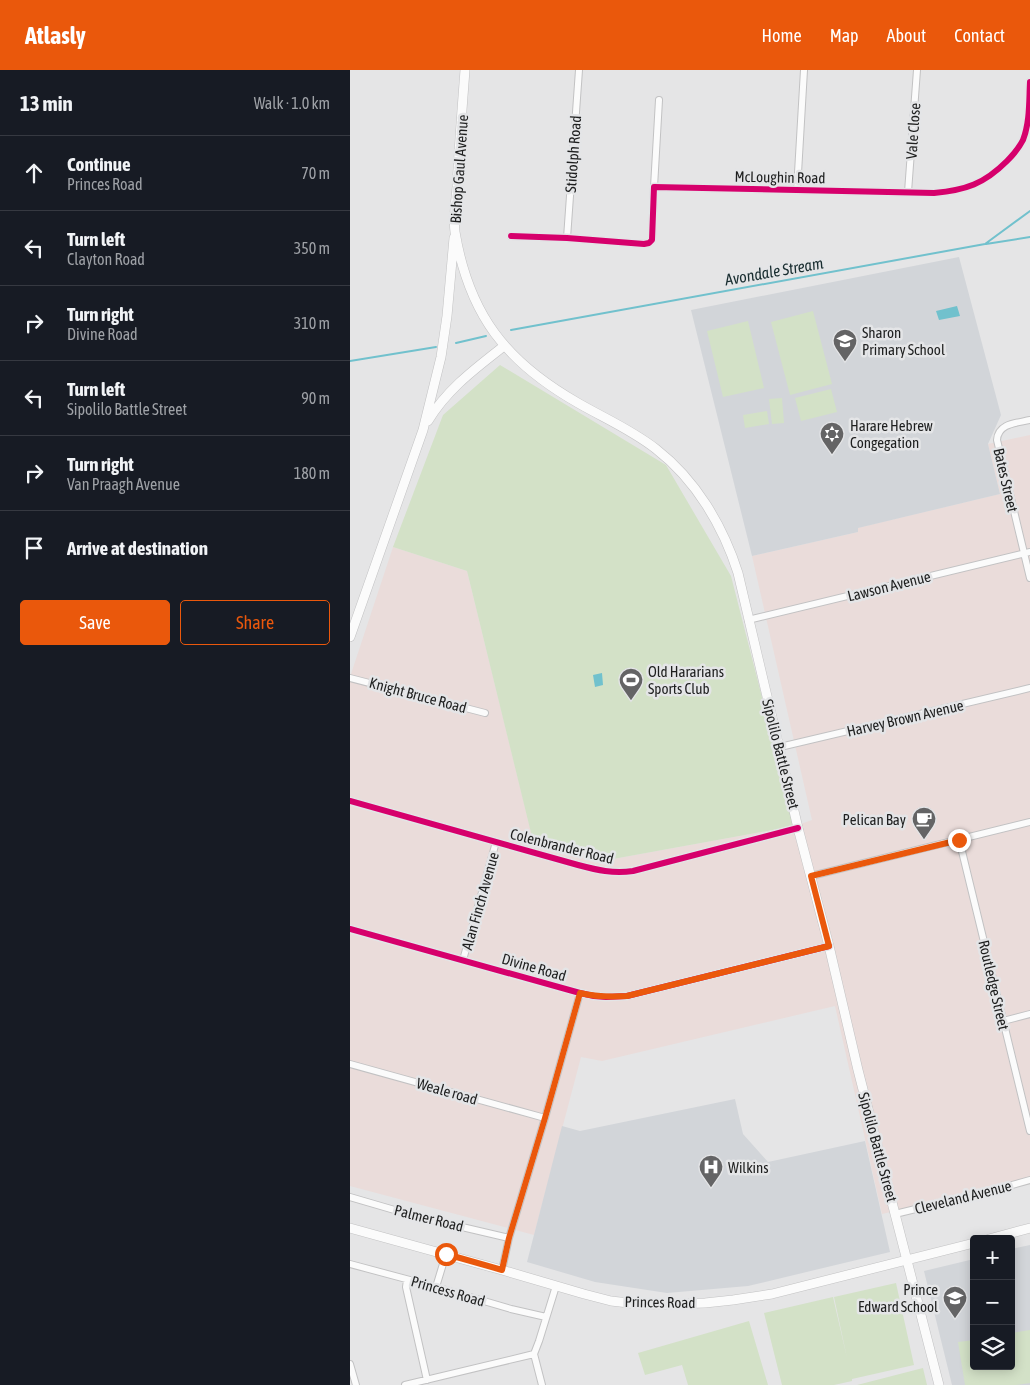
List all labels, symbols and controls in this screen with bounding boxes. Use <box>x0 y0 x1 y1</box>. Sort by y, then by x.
text: Atlasly <box>25 22 86 49</box>
text: Home <box>762 25 802 46</box>
text: Map <box>830 25 859 46</box>
text: About <box>887 25 926 46</box>
text: Contact <box>954 25 1005 46</box>
text: 13 min <box>20 91 73 115</box>
text: Walk · 1.0 km <box>254 94 330 112</box>
street label: Vale Close <box>903 102 923 160</box>
street label: Bishop Gaul Avenue <box>447 114 471 224</box>
street label: Stidolph Road <box>562 115 584 193</box>
text: Continue <box>67 153 131 175</box>
icon: ahead <box>20 159 48 187</box>
text: 70 m <box>301 164 330 182</box>
street label: McLoughin Road <box>734 168 826 186</box>
text: Princes Road <box>67 175 143 193</box>
text: Turn left <box>67 228 125 250</box>
icon: left <box>20 234 48 262</box>
text: 350 m <box>294 239 330 257</box>
text: Clayton Road <box>67 250 145 268</box>
water label: Avondale Stream <box>722 253 825 289</box>
text: Turn right <box>67 303 134 325</box>
icon: right <box>20 309 48 337</box>
text: 310 m <box>294 314 330 332</box>
place label: Sharon Primary School <box>862 324 945 358</box>
text: Divine Road <box>67 325 138 343</box>
school or university icon: Sharon Primary School <box>832 328 858 362</box>
text: Turn left <box>67 378 125 400</box>
icon: left <box>20 384 48 412</box>
text: 90 m <box>301 389 330 407</box>
text: Sipolilo Battle Street <box>67 400 187 418</box>
place label: Harare Hebrew Congegation <box>850 417 933 451</box>
synagogue icon: Harare Hebrew Congegation <box>819 421 845 455</box>
street label: Bates Street <box>990 446 1022 514</box>
text: Turn right <box>67 453 134 475</box>
icon: right <box>20 459 48 487</box>
text: 180 m <box>294 464 330 482</box>
text: Van Praagh Avenue <box>67 475 180 493</box>
icon: arrive <box>20 534 48 562</box>
text: Arrive at destination <box>67 537 208 559</box>
street label: Lawson Avenue <box>846 567 932 605</box>
button: Save <box>20 600 170 645</box>
button: Share <box>180 600 330 645</box>
place label: Old Hararians Sports Club <box>648 663 724 697</box>
sports icon: Old Hararians Sports Club <box>618 667 644 701</box>
street label: Knight Bruce Road <box>367 674 469 716</box>
street label: Harvey Brown Avenue <box>845 696 965 740</box>
street label: Sipolilo Battle Street <box>759 697 803 811</box>
cafe icon: Pelican Bay <box>911 806 937 840</box>
place label: Pelican Bay <box>842 811 906 828</box>
street label: Colenbrander Road <box>508 825 616 867</box>
route end <box>948 829 971 852</box>
street label: Alan Finch Avenue <box>458 850 502 952</box>
street label: Routledge Street <box>975 938 1013 1032</box>
street label: Divine Road <box>500 950 568 984</box>
street label: Weale road <box>415 1074 479 1108</box>
street label: Sipolilo Battle Street <box>855 1090 901 1204</box>
hospital icon: Wilkins <box>698 1154 724 1188</box>
place label: Wilkins <box>728 1159 768 1176</box>
street label: Cleveland Avenue <box>913 1177 1013 1217</box>
street label: Palmer Road <box>393 1201 465 1235</box>
map controls <box>970 1235 1015 1370</box>
button: + <box>970 1235 1015 1280</box>
route start <box>435 1243 458 1266</box>
street label: Princess Road <box>409 1272 487 1310</box>
button: − <box>970 1280 1015 1325</box>
place label: Prince Edward School <box>858 1281 938 1315</box>
school or university icon: Prince Edward School <box>942 1285 968 1319</box>
street label: Princes Road <box>624 1293 696 1311</box>
button: layers <box>970 1325 1015 1370</box>

